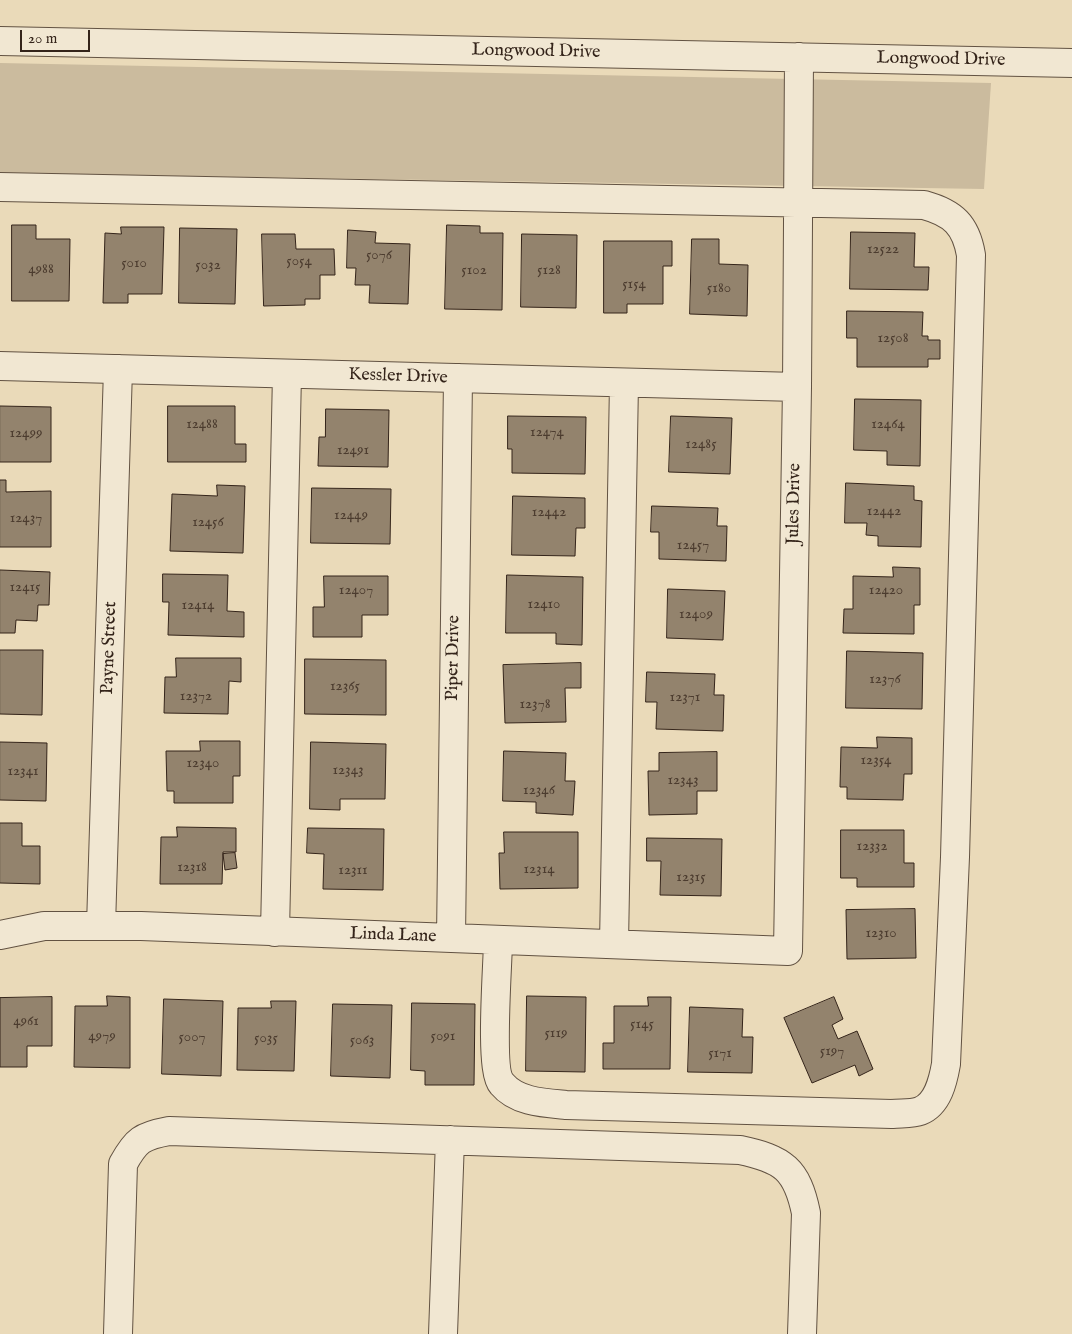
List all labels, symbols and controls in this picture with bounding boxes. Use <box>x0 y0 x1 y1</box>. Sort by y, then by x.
scale bar <box>22 20 92 52</box>
text: 20 m <box>28 29 57 48</box>
street label: Longwood Drive <box>471 40 601 64</box>
street label: Longwood Drive <box>876 48 1006 72</box>
house number: 12522 <box>867 241 899 259</box>
house number: 5076 <box>366 247 392 265</box>
house number: 5054 <box>286 253 312 271</box>
house number: 5010 <box>121 255 147 273</box>
house number: 5032 <box>195 257 221 275</box>
house number: 4988 <box>28 261 54 279</box>
house number: 5102 <box>461 262 487 280</box>
house number: 5128 <box>537 262 561 280</box>
house number: 5154 <box>622 276 646 294</box>
house number: 5180 <box>707 280 731 298</box>
house number: 12508 <box>877 330 909 348</box>
street label: Kessler Drive <box>348 364 448 390</box>
house number: 12488 <box>186 416 218 434</box>
house number: 12464 <box>871 416 905 434</box>
house number: 12474 <box>530 424 564 442</box>
house number: 12499 <box>9 425 43 443</box>
house number: 12485 <box>685 436 717 454</box>
house number: 12491 <box>337 442 369 460</box>
street label: Jules Drive <box>783 463 807 545</box>
house number: 12442 <box>867 503 901 521</box>
house number: 12442 <box>532 504 566 522</box>
house number: 12449 <box>334 507 368 525</box>
house number: 12437 <box>10 510 42 528</box>
house number: 12456 <box>192 514 224 532</box>
house number: 12457 <box>677 537 709 555</box>
house number: 12415 <box>9 579 41 597</box>
house number: 12407 <box>339 582 373 600</box>
house number: 12420 <box>869 582 903 600</box>
house number: 12410 <box>528 596 560 614</box>
house number: 12414 <box>182 597 214 615</box>
street label: Payne Street <box>98 601 122 695</box>
house number: 12409 <box>679 606 713 624</box>
street label: Piper Drive <box>442 615 466 701</box>
house number: 12376 <box>869 671 901 689</box>
house number: 12365 <box>330 678 360 696</box>
house number: 12372 <box>180 688 212 706</box>
house number: 12371 <box>670 689 700 707</box>
house number: 12378 <box>519 696 551 714</box>
house number: 12354 <box>861 752 891 770</box>
house number: 12340 <box>187 755 219 773</box>
house number: 12343 <box>332 762 364 780</box>
house number: 12341 <box>7 763 39 781</box>
house number: 12343 <box>667 772 699 790</box>
house number: 12346 <box>523 782 555 800</box>
house number: 12332 <box>857 838 887 856</box>
house number: 12318 <box>177 859 207 877</box>
house number: 12314 <box>523 861 555 879</box>
house number: 12311 <box>338 862 368 880</box>
house number: 12315 <box>676 869 706 887</box>
street label: Linda Lane <box>349 924 437 948</box>
house number: 12310 <box>865 925 897 943</box>
house number: 4961 <box>13 1013 39 1031</box>
house number: 5145 <box>630 1016 654 1034</box>
house number: 5119 <box>544 1025 568 1043</box>
house number: 4979 <box>88 1028 116 1046</box>
house number: 5091 <box>431 1028 455 1046</box>
house number: 5007 <box>178 1029 206 1047</box>
house number: 5035 <box>254 1030 278 1048</box>
house number: 5063 <box>350 1032 374 1050</box>
house number: 5197 <box>820 1043 844 1061</box>
house number: 5171 <box>708 1045 732 1063</box>

